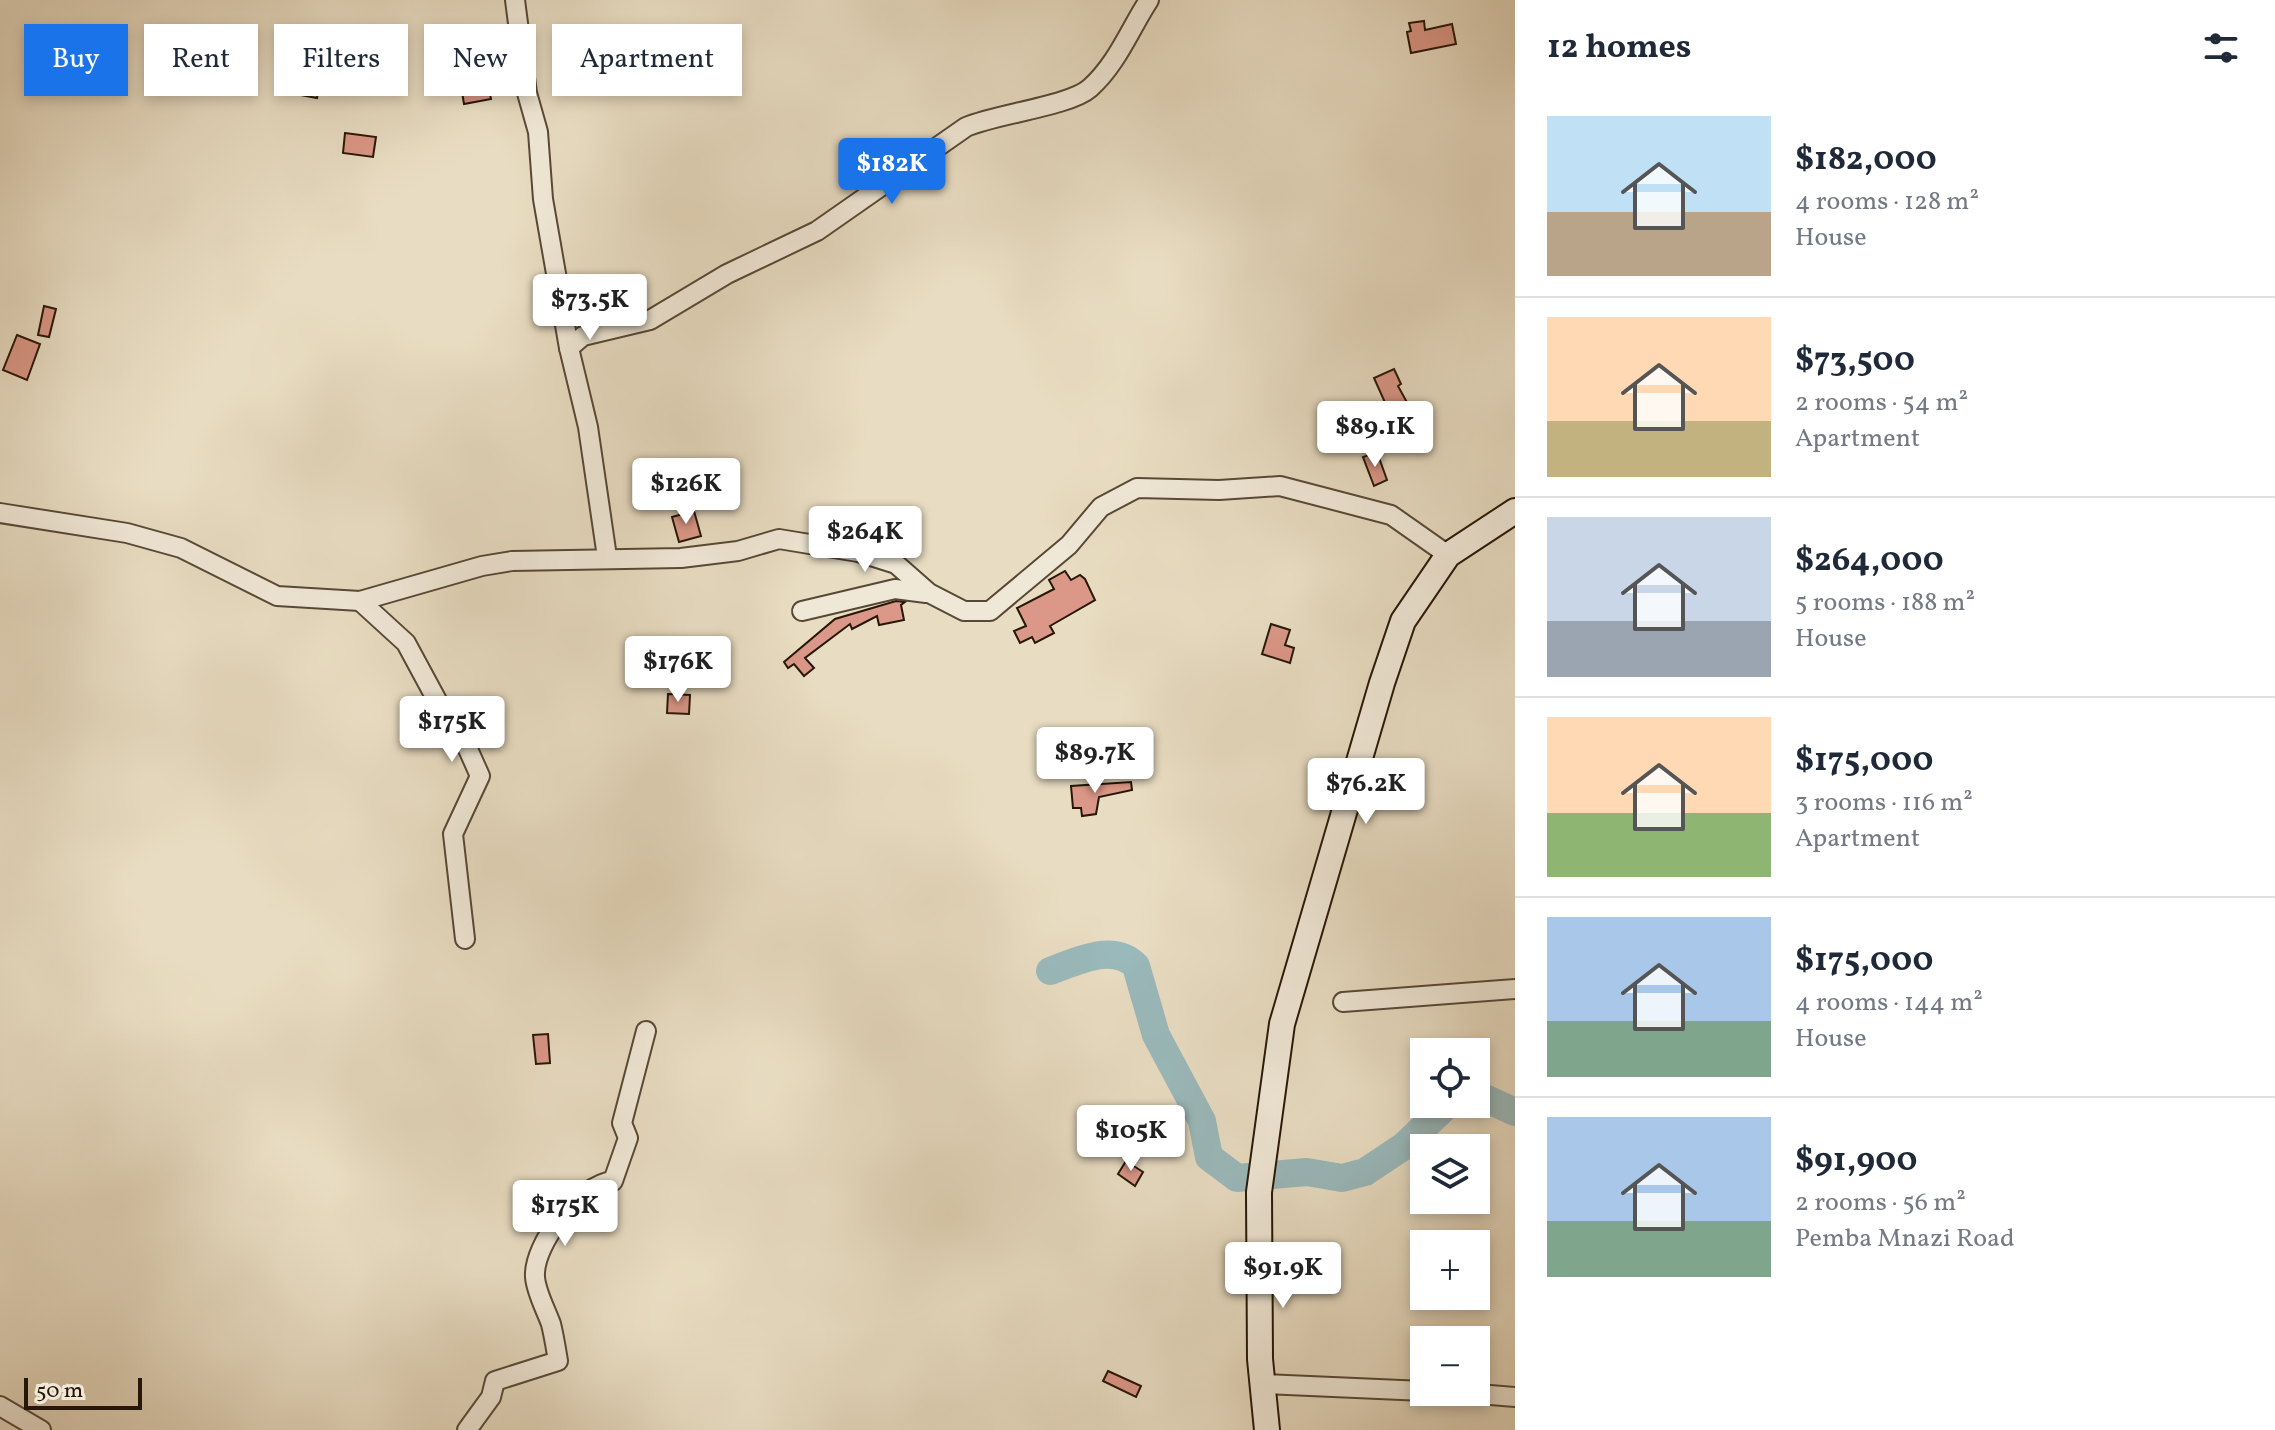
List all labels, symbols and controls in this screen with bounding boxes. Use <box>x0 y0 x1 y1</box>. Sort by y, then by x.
chip: Buy <box>24 24 128 96</box>
chip: Rent <box>144 24 258 96</box>
chip: Filters <box>274 24 408 96</box>
chip: New <box>424 24 536 96</box>
chip: Apartment <box>552 24 742 96</box>
text: 12 homes <box>1547 25 1691 72</box>
icon: filters <box>2199 26 2243 70</box>
text: $182,000 <box>1795 137 1937 184</box>
pin: $182K <box>836 138 948 206</box>
text: $182K <box>856 146 928 182</box>
icon: home <box>1611 148 1707 244</box>
text: 4 rooms · 128 m² <box>1795 184 1979 220</box>
text: House <box>1795 220 1867 256</box>
pin: $73.5K <box>525 274 655 342</box>
text: $73.5K <box>551 282 629 318</box>
text: $73,500 <box>1795 338 1915 385</box>
icon: home <box>1611 349 1707 445</box>
text: 2 rooms · 54 m² <box>1795 385 1968 421</box>
pin: $89.1K <box>1310 401 1440 469</box>
text: $89.1K <box>1335 409 1415 445</box>
text: Apartment <box>1795 421 1920 457</box>
pin: $126K <box>630 458 742 526</box>
text: $126K <box>650 466 722 502</box>
pin: $264K <box>809 506 921 574</box>
text: $264K <box>827 514 903 550</box>
text: $264,000 <box>1795 538 1944 585</box>
icon: home <box>1611 549 1707 645</box>
text: 5 rooms · 188 m² <box>1795 585 1975 621</box>
text: House <box>1795 621 1867 657</box>
pin: $176K <box>622 636 734 704</box>
text: $176K <box>643 644 713 680</box>
pin: $175K <box>396 696 508 764</box>
text: $175K <box>418 704 486 740</box>
pin: $89.7K <box>1030 727 1160 795</box>
text: $89.7K <box>1055 735 1135 771</box>
text: $175,000 <box>1795 738 1934 785</box>
icon: home <box>1611 749 1707 845</box>
pin: $76.2K <box>1301 758 1431 826</box>
text: $76.2K <box>1326 766 1406 802</box>
text: 3 rooms · 116 m² <box>1795 785 1973 821</box>
text: Apartment <box>1795 821 1920 857</box>
text: $175,000 <box>1795 938 1934 985</box>
icon: home <box>1611 949 1707 1045</box>
text: 4 rooms · 144 m² <box>1795 985 1983 1021</box>
text: House <box>1795 1021 1867 1057</box>
map controls <box>1410 1038 1490 1406</box>
button: locate <box>1410 1038 1490 1118</box>
pin: $105K <box>1075 1105 1187 1173</box>
text: $105K <box>1095 1113 1167 1149</box>
button: layers <box>1410 1134 1490 1214</box>
text: $91,900 <box>1795 1138 1918 1185</box>
icon: home <box>1611 1149 1707 1245</box>
pin: $175K <box>509 1180 621 1248</box>
text: 2 rooms · 56 m² <box>1795 1185 1966 1221</box>
text: $175K <box>531 1188 599 1224</box>
text: Pemba Mnazi Road <box>1795 1221 2015 1257</box>
button: + <box>1410 1230 1490 1310</box>
pin: $91.9K <box>1218 1242 1348 1310</box>
text: $91.9K <box>1243 1250 1323 1286</box>
button: − <box>1410 1326 1490 1406</box>
scale bar <box>24 1374 142 1410</box>
text: 50 m <box>36 1376 83 1407</box>

